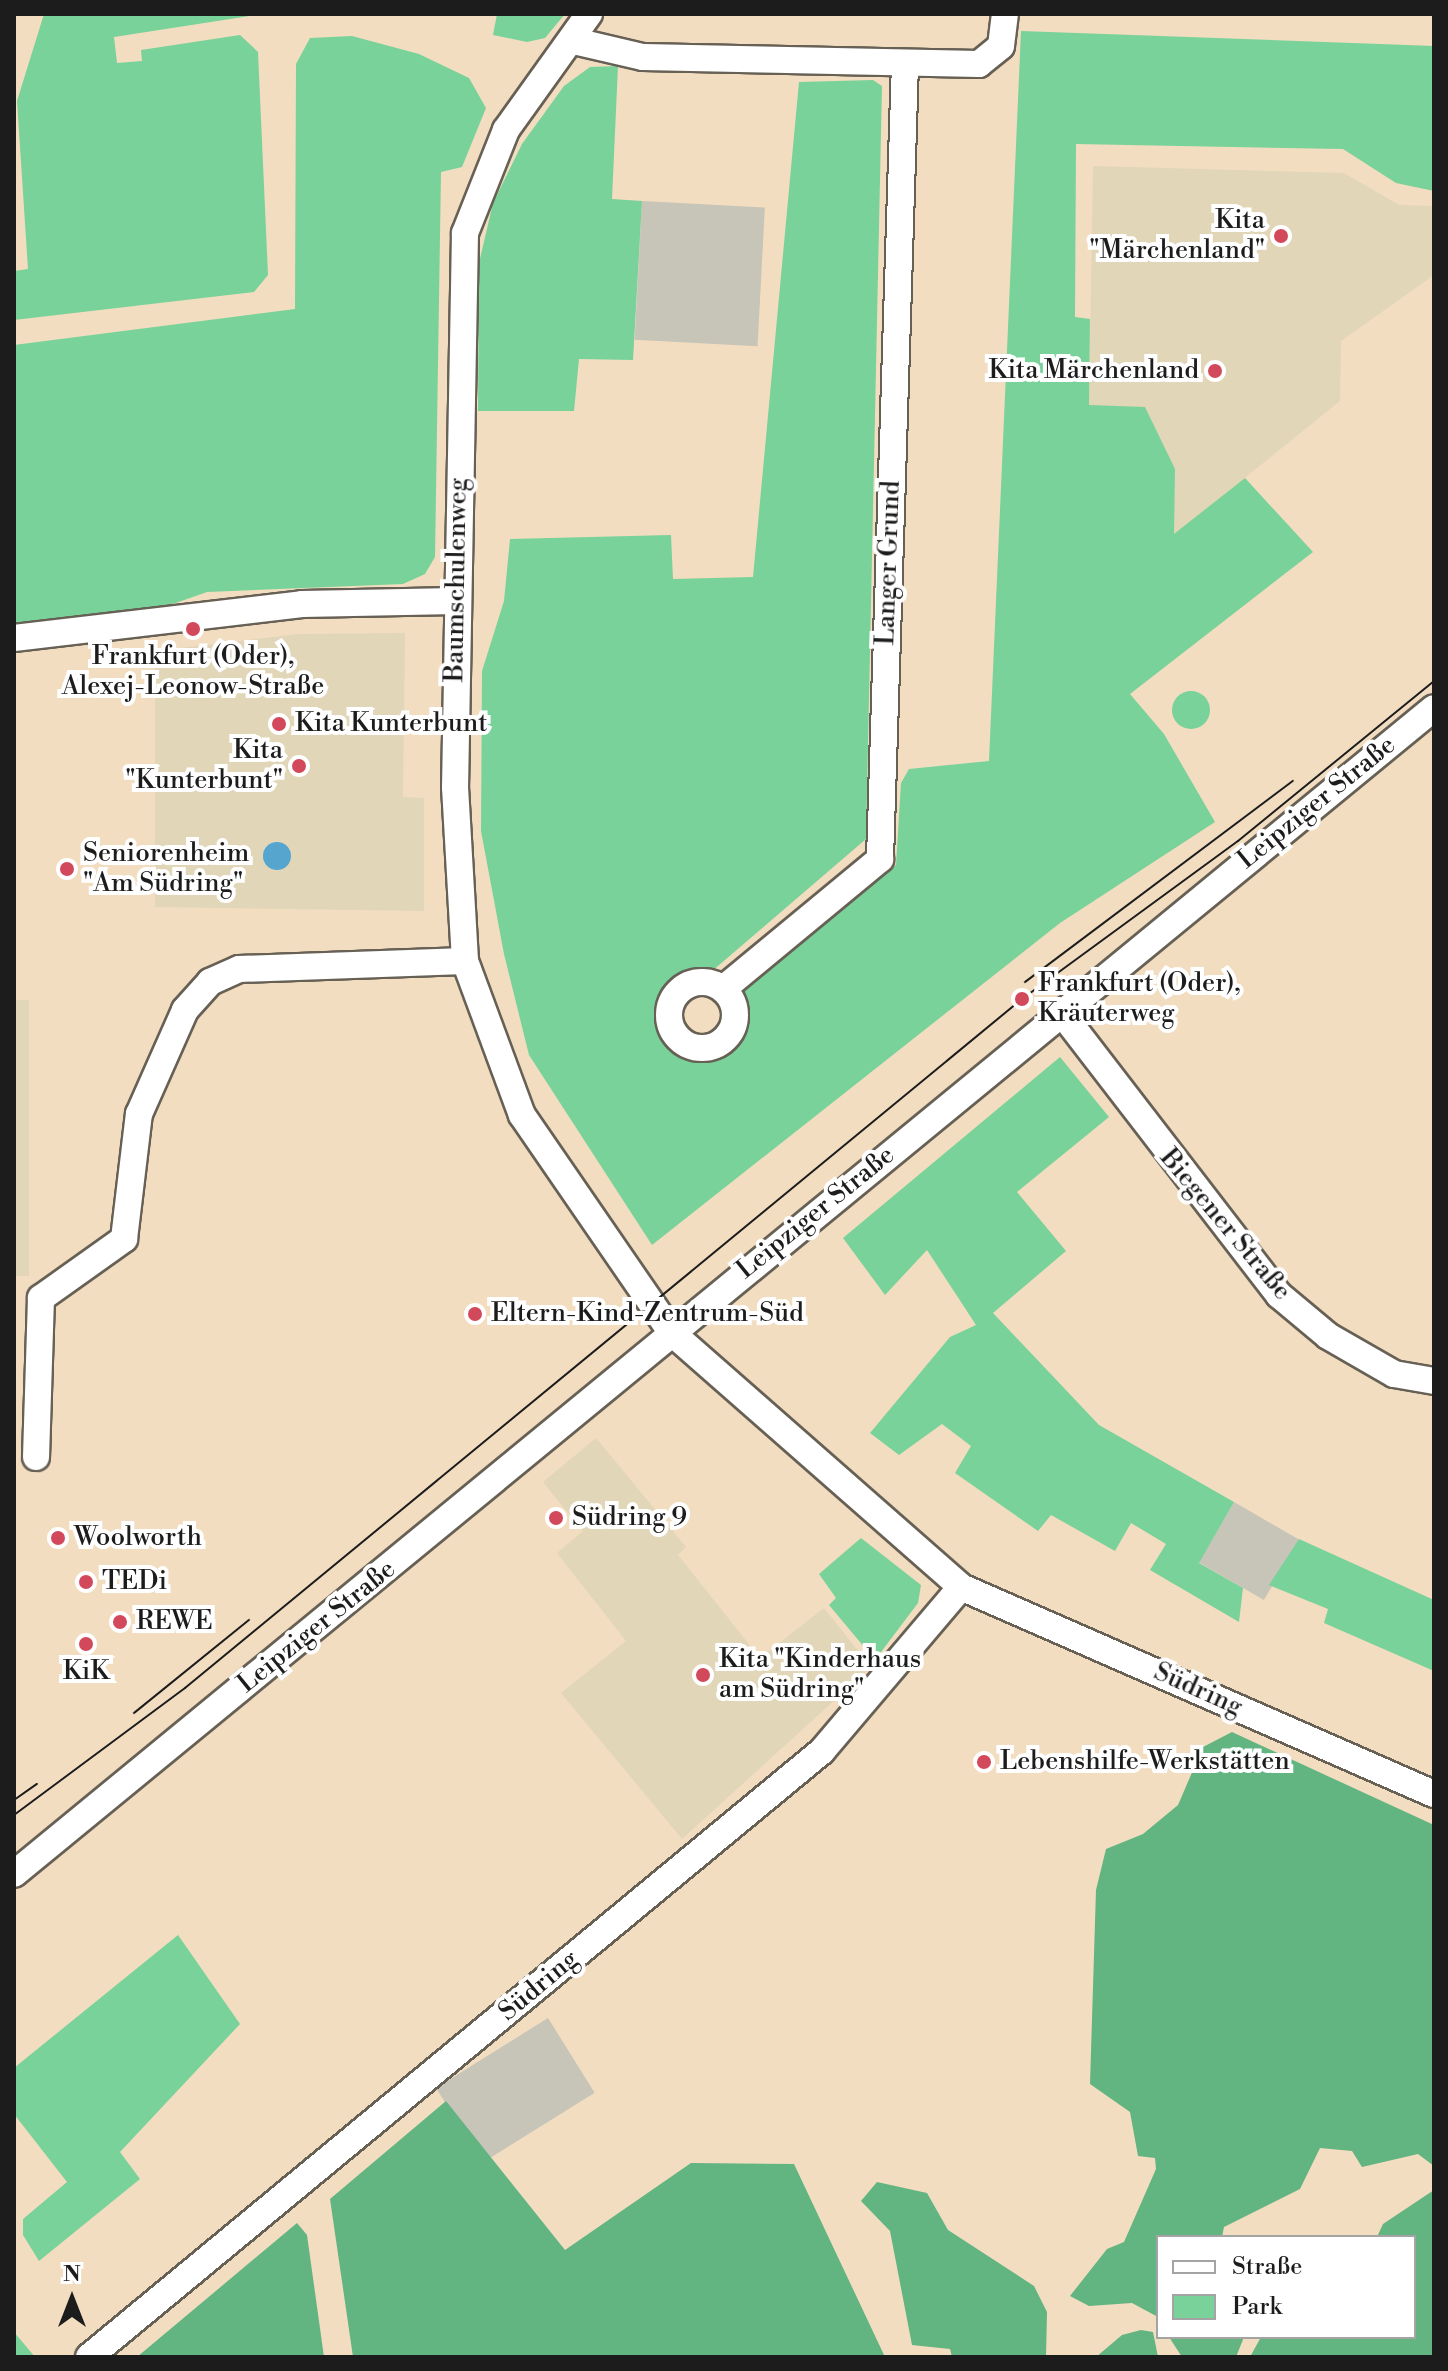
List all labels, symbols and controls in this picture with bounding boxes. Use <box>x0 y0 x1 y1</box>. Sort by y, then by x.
place label: Kita "Märchenland" <box>1089 205 1265 266</box>
marker: Kita "Märchenland" <box>1272 227 1290 245</box>
place label: Kita Märchenland <box>988 355 1199 387</box>
marker: Kita Märchenland <box>1206 362 1224 380</box>
street label: Baumschulenweg <box>440 478 474 682</box>
street label: Langer Grund <box>871 480 907 646</box>
marker: Frankfurt (Oder), Alexej-Leonow-Straße <box>184 620 202 638</box>
place label: Frankfurt (Oder), Alexej-Leonow-Straße <box>62 641 324 702</box>
place label: Kita Kunterbunt <box>295 708 488 740</box>
marker: Kita Kunterbunt <box>270 715 288 733</box>
street label: Leipziger Straße <box>1232 730 1402 876</box>
place label: Kita "Kunterbunt" <box>125 735 283 796</box>
marker: Kita "Kunterbunt" <box>290 757 308 775</box>
place label: Seniorenheim "Am Südring" <box>83 838 249 900</box>
marker: Seniorenheim "Am Südring" <box>58 860 76 878</box>
place label: Frankfurt (Oder), Kräuterweg <box>1038 968 1240 1030</box>
marker: Frankfurt (Oder), Kräuterweg <box>1013 990 1031 1008</box>
street label: Leipziger Straße <box>731 1140 901 1286</box>
street label: Biegener Straße <box>1153 1143 1297 1307</box>
place label: Eltern-Kind-Zentrum-Süd <box>491 1298 804 1330</box>
marker: Eltern-Kind-Zentrum-Süd <box>466 1305 484 1323</box>
place label: Südring 9 <box>572 1502 687 1534</box>
marker: Südring 9 <box>547 1509 565 1527</box>
place label: Woolworth <box>74 1522 202 1554</box>
marker: Woolworth <box>49 1529 67 1547</box>
street label: Leipziger Straße <box>232 1554 402 1700</box>
place label: TEDi <box>102 1566 167 1598</box>
marker: TEDi <box>77 1573 95 1591</box>
place label: REWE <box>136 1606 213 1638</box>
marker: REWE <box>111 1613 129 1631</box>
marker: KiK <box>77 1635 95 1653</box>
place label: Kita "Kinderhaus am Südring" <box>719 1644 921 1706</box>
place label: KiK <box>63 1656 109 1688</box>
street label: Südring <box>1149 1657 1247 1723</box>
marker: Kita "Kinderhaus am Südring" <box>694 1666 712 1684</box>
place label: Lebenshilfe-Werkstätten <box>1000 1746 1290 1778</box>
marker: Lebenshilfe-Werkstätten <box>975 1753 993 1771</box>
street label: Südring <box>493 1944 585 2028</box>
legend <box>1156 2235 1416 2339</box>
text: Straße <box>1232 2252 1302 2282</box>
north arrow <box>32 2259 112 2339</box>
text: N <box>63 2261 81 2288</box>
text: Park <box>1232 2292 1282 2322</box>

